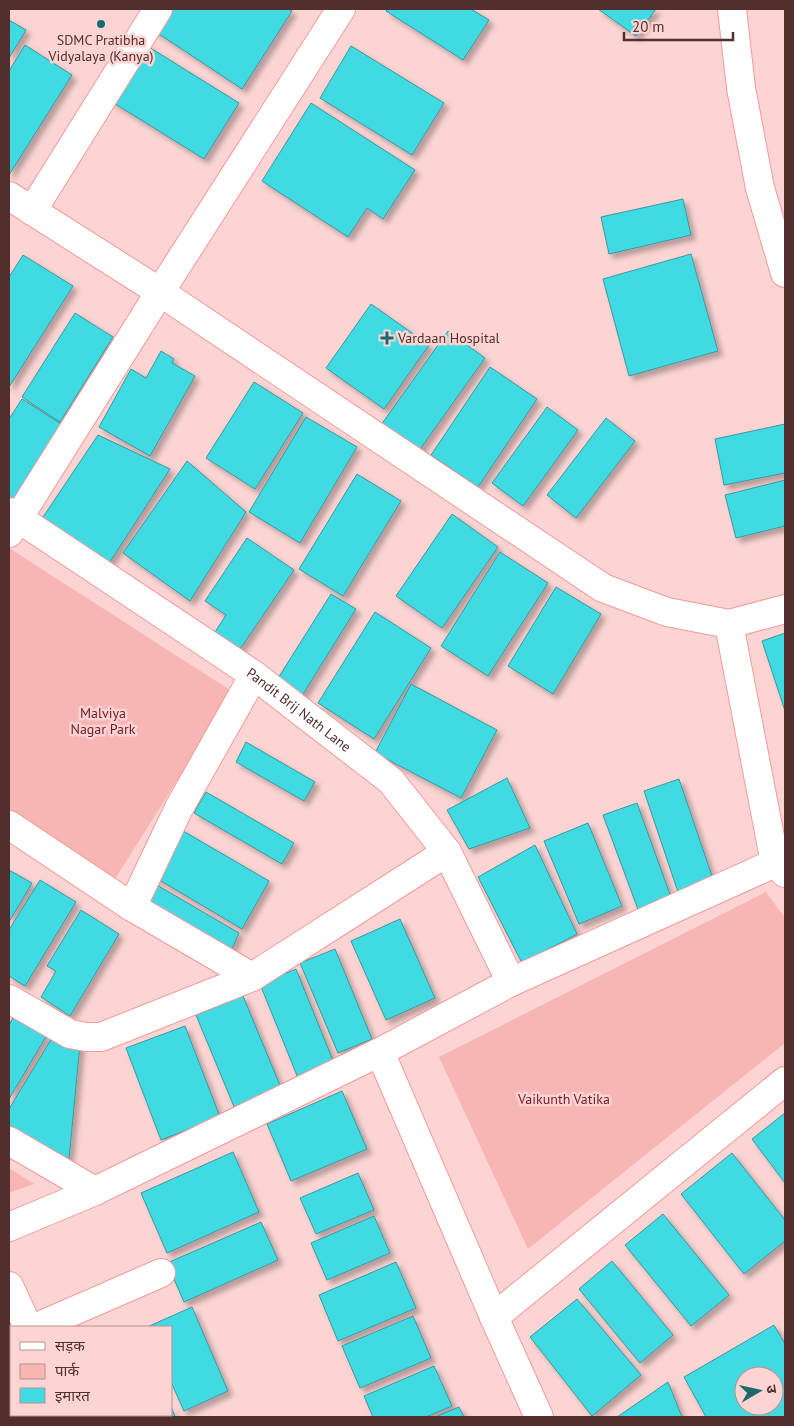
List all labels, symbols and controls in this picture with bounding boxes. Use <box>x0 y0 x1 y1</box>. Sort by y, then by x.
scale bar <box>624 10 733 42</box>
text: 20 m <box>632 17 665 36</box>
marker: SDMC Pratibha Vidyalaya (Kanya) <box>95 18 107 30</box>
place label: SDMC Pratibha Vidyalaya (Kanya) <box>48 31 154 65</box>
place label: Vardaan Hospital <box>397 329 500 347</box>
marker: Vardaan Hospital <box>380 331 394 345</box>
street label: Pandit Brij Nath Lane <box>243 664 355 756</box>
park label: Malviya Nagar Park <box>70 704 136 738</box>
park label: Vaikunth Vatika <box>517 1090 610 1108</box>
legend <box>10 1326 172 1416</box>
text: सड़क <box>55 1336 85 1355</box>
text: पार्क <box>55 1361 79 1380</box>
north arrow <box>734 1366 784 1416</box>
text: उ <box>762 1384 781 1395</box>
text: इमारत <box>55 1386 90 1405</box>

